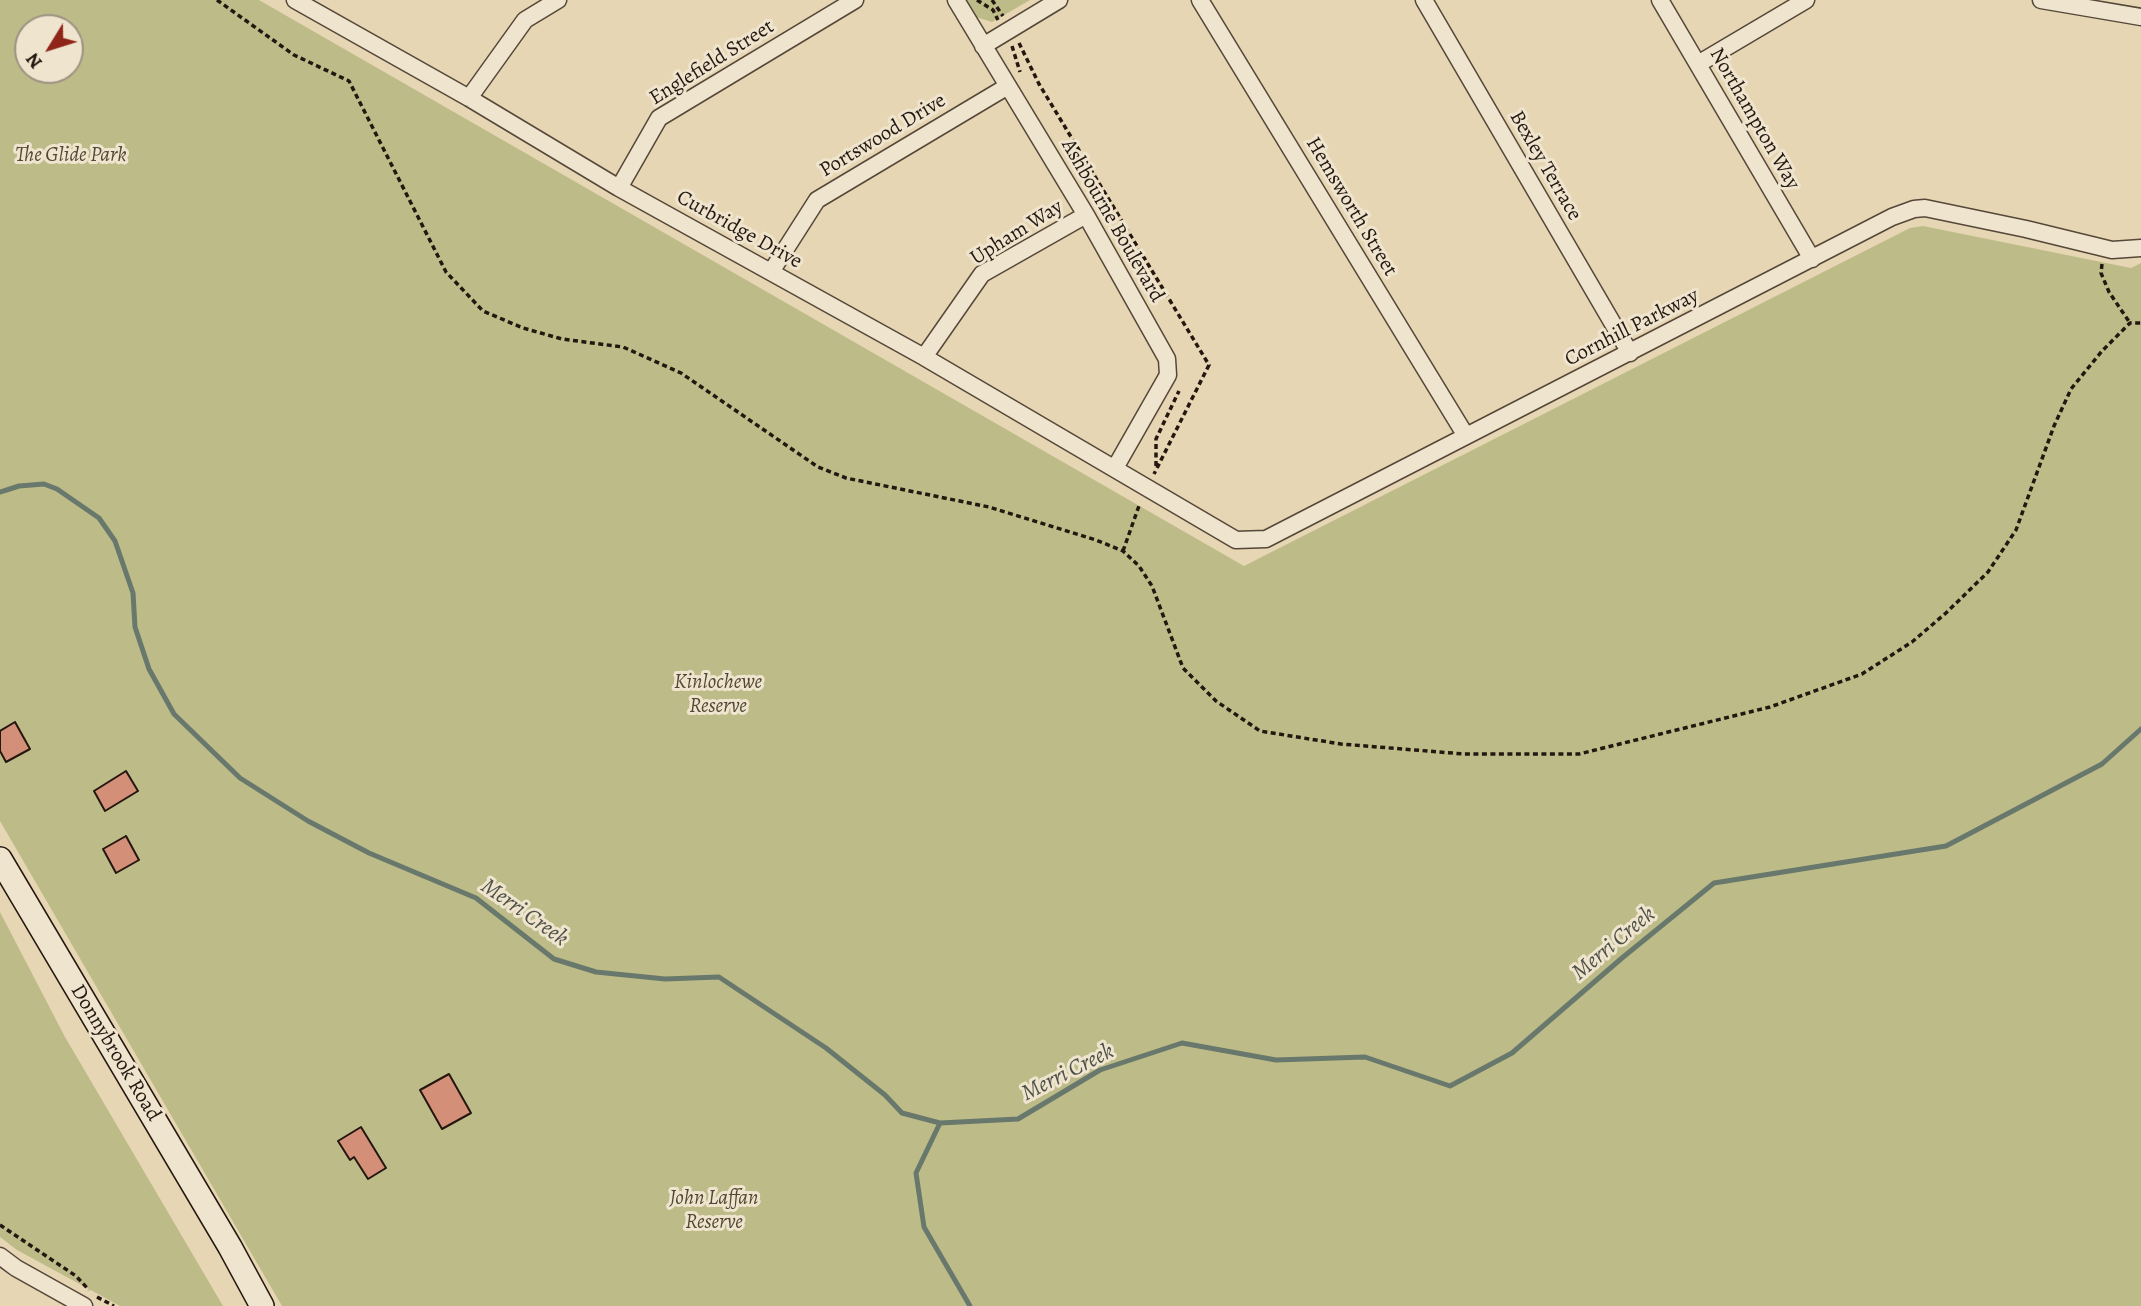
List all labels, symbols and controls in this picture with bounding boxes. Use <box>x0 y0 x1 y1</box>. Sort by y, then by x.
north arrow <box>14 14 84 84</box>
street label: Englefield Street <box>645 15 779 111</box>
street label: Northampton Way <box>1703 44 1805 194</box>
text: N <box>20 47 49 74</box>
street label: Portswood Drive <box>815 89 951 183</box>
street label: Bexley Terrace <box>1503 107 1587 225</box>
street label: Hemsworth Street <box>1300 133 1402 281</box>
street label: Ashbourne Boulevard <box>1055 135 1169 307</box>
park label: The Glide Park <box>15 143 127 169</box>
street label: Curbridge Drive <box>672 185 806 275</box>
street label: Upham Way <box>966 195 1068 271</box>
street label: Cornhill Parkway <box>1561 283 1703 373</box>
park label: Kinlochewe Reserve <box>674 670 762 720</box>
water label: Merri Creek <box>475 873 573 953</box>
water label: Merri Creek <box>1567 901 1661 987</box>
street label: Donnybrook Road <box>64 980 166 1126</box>
water label: Merri Creek <box>1017 1038 1119 1108</box>
park label: John Laffan Reserve <box>670 1186 758 1236</box>

